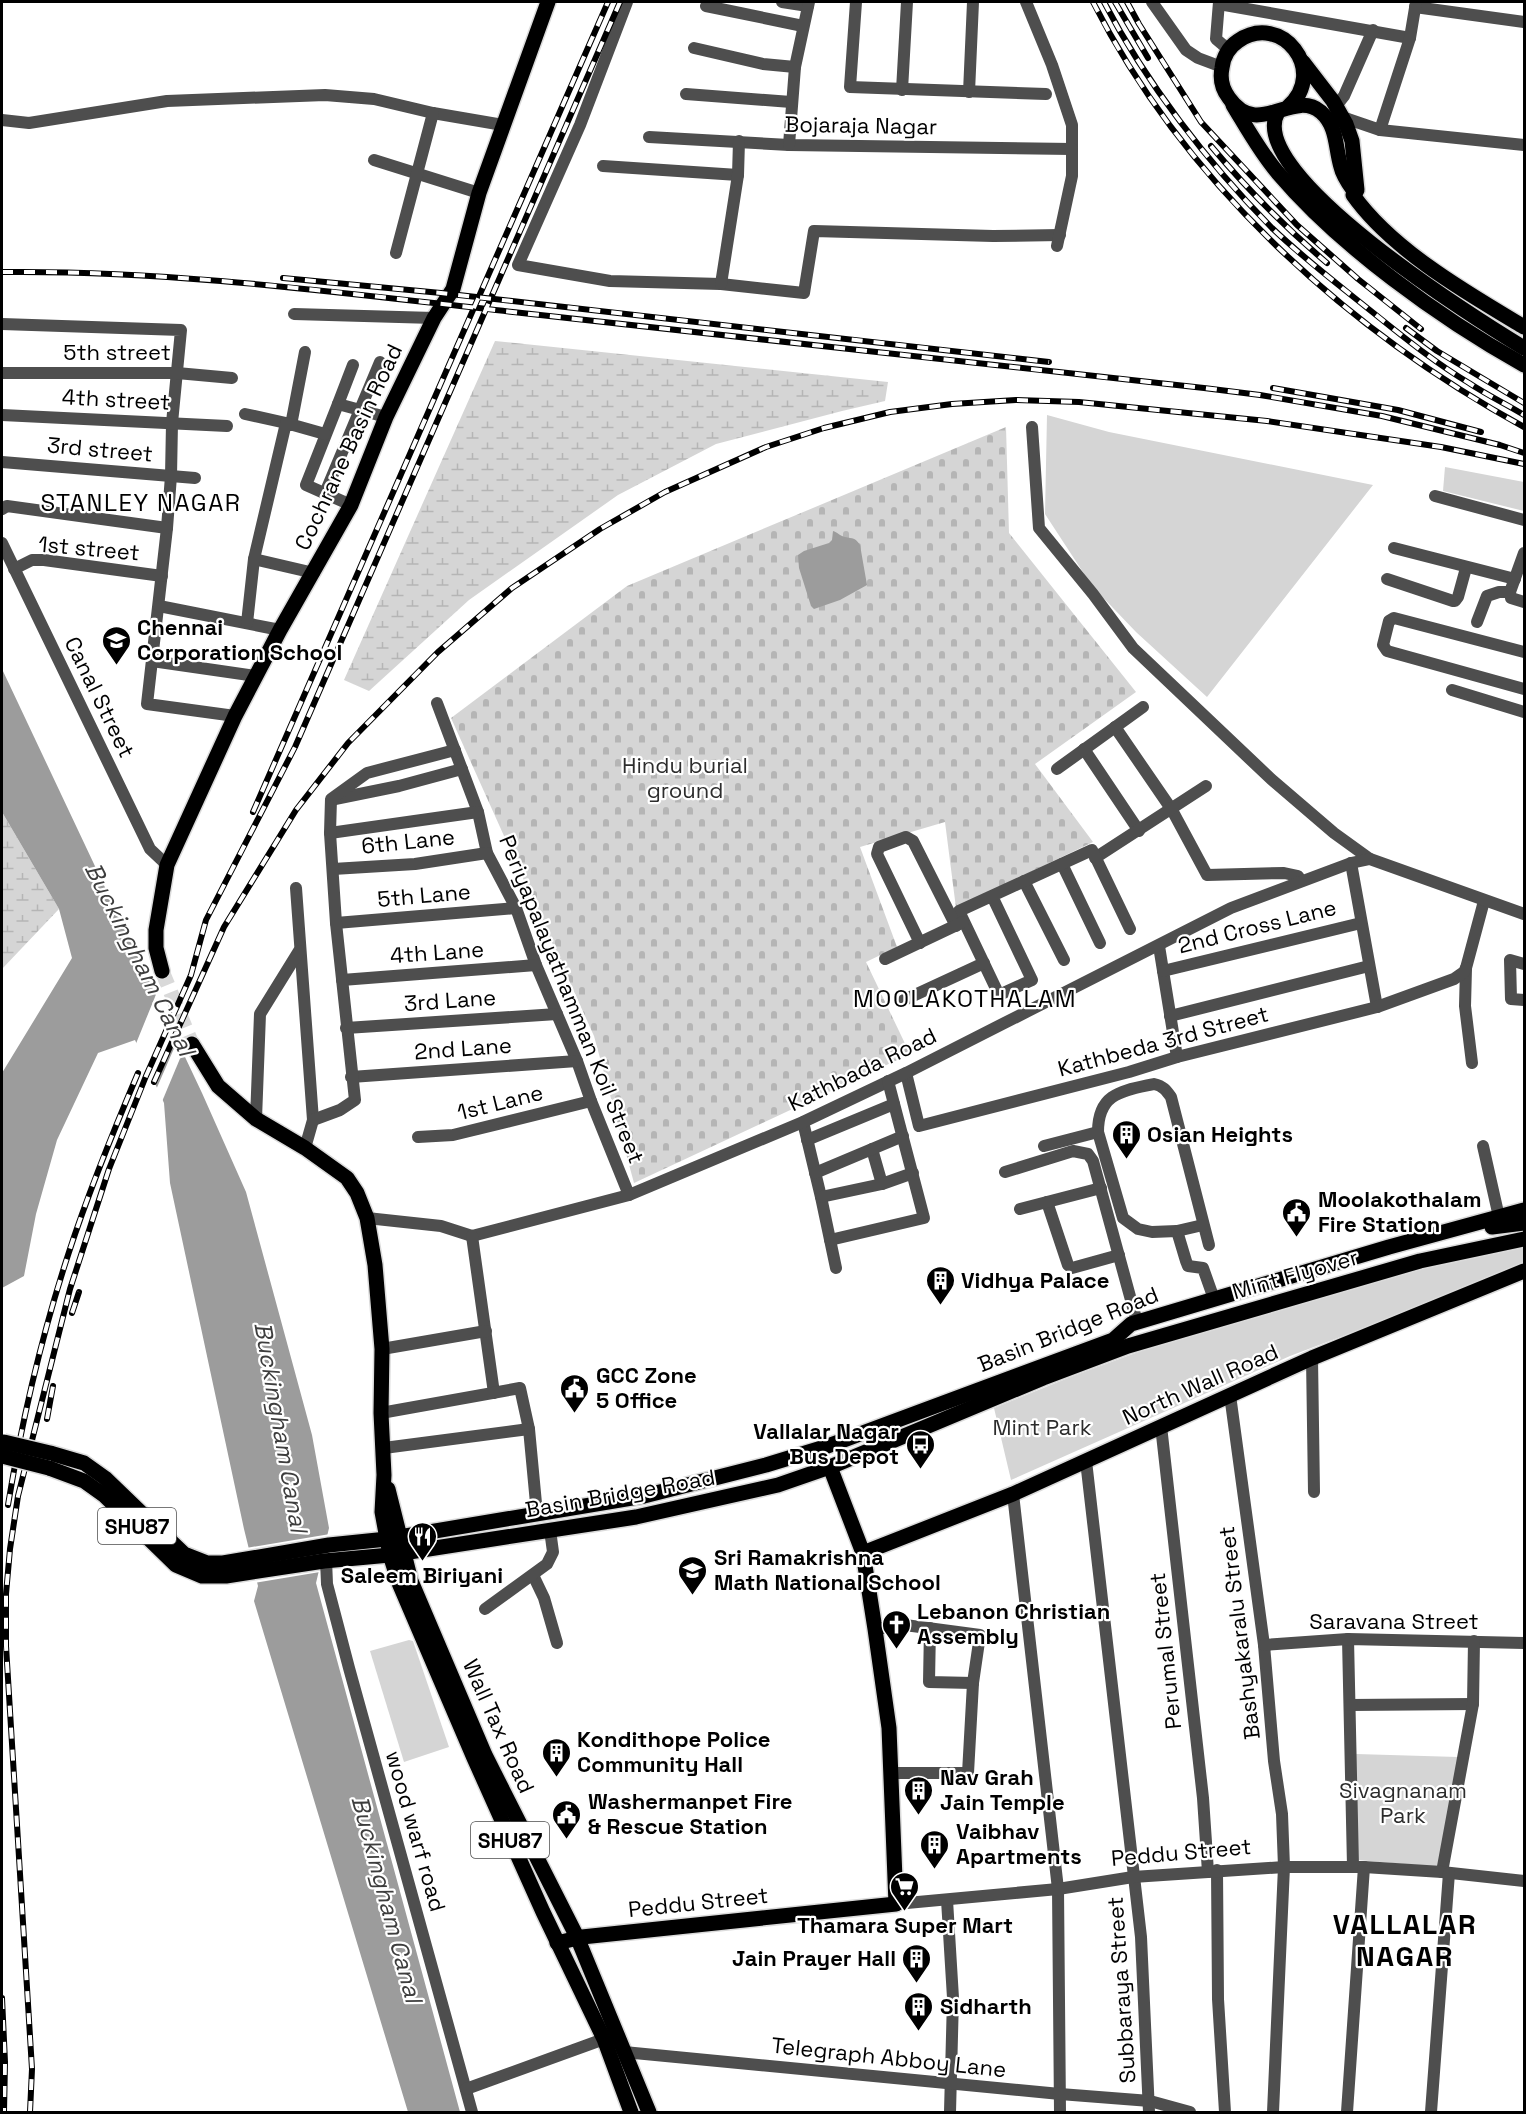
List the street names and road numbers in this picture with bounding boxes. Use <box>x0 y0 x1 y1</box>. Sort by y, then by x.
street label: Bojaraja Nagar <box>784 110 938 140</box>
street label: 5th street <box>63 338 171 366</box>
street label: Cochrane Basin Road <box>288 339 408 555</box>
street label: 4th street <box>61 382 171 416</box>
street label: 3rd street <box>46 430 154 468</box>
street label: 1st street <box>37 530 141 566</box>
street label: Canal Street <box>59 632 141 762</box>
street label: 6th Lane <box>360 822 456 860</box>
street label: Periyapalayathamman Koil Street <box>493 831 651 1167</box>
street label: 5th Lane <box>376 877 472 913</box>
street label: 2nd Cross Lane <box>1175 893 1339 959</box>
street label: 4th Lane <box>389 935 485 969</box>
street label: 3rd Lane <box>403 983 497 1017</box>
street label: Kathbeda 3rd Street <box>1055 999 1271 1083</box>
street label: Kathbada Road <box>783 1021 941 1117</box>
street label: 2nd Lane <box>413 1031 513 1065</box>
street label: 1st Lane <box>454 1078 546 1126</box>
street label: Mint Flyover <box>1229 1243 1361 1305</box>
street label: Basin Bridge Road <box>974 1280 1162 1378</box>
street label: North Wall Road <box>1118 1337 1282 1431</box>
street label: Basin Bridge Road <box>523 1463 717 1523</box>
road number: SHU87 <box>98 1508 176 1544</box>
street label: Bashyakaralu Street <box>1212 1525 1266 1741</box>
street label: Perumal Street <box>1143 1571 1187 1731</box>
street label: Saravana Street <box>1309 1607 1479 1635</box>
street label: Wall Tax Road <box>457 1655 541 1797</box>
street label: wood warf road <box>380 1747 452 1915</box>
road number: SHU87 <box>471 1822 549 1858</box>
street label: Peddu Street <box>1110 1832 1252 1872</box>
street label: Peddu Street <box>627 1881 769 1923</box>
street label: Subbaraya Street <box>1101 1896 1141 2084</box>
street label: Telegraph Abboy Lane <box>770 2031 1008 2083</box>

